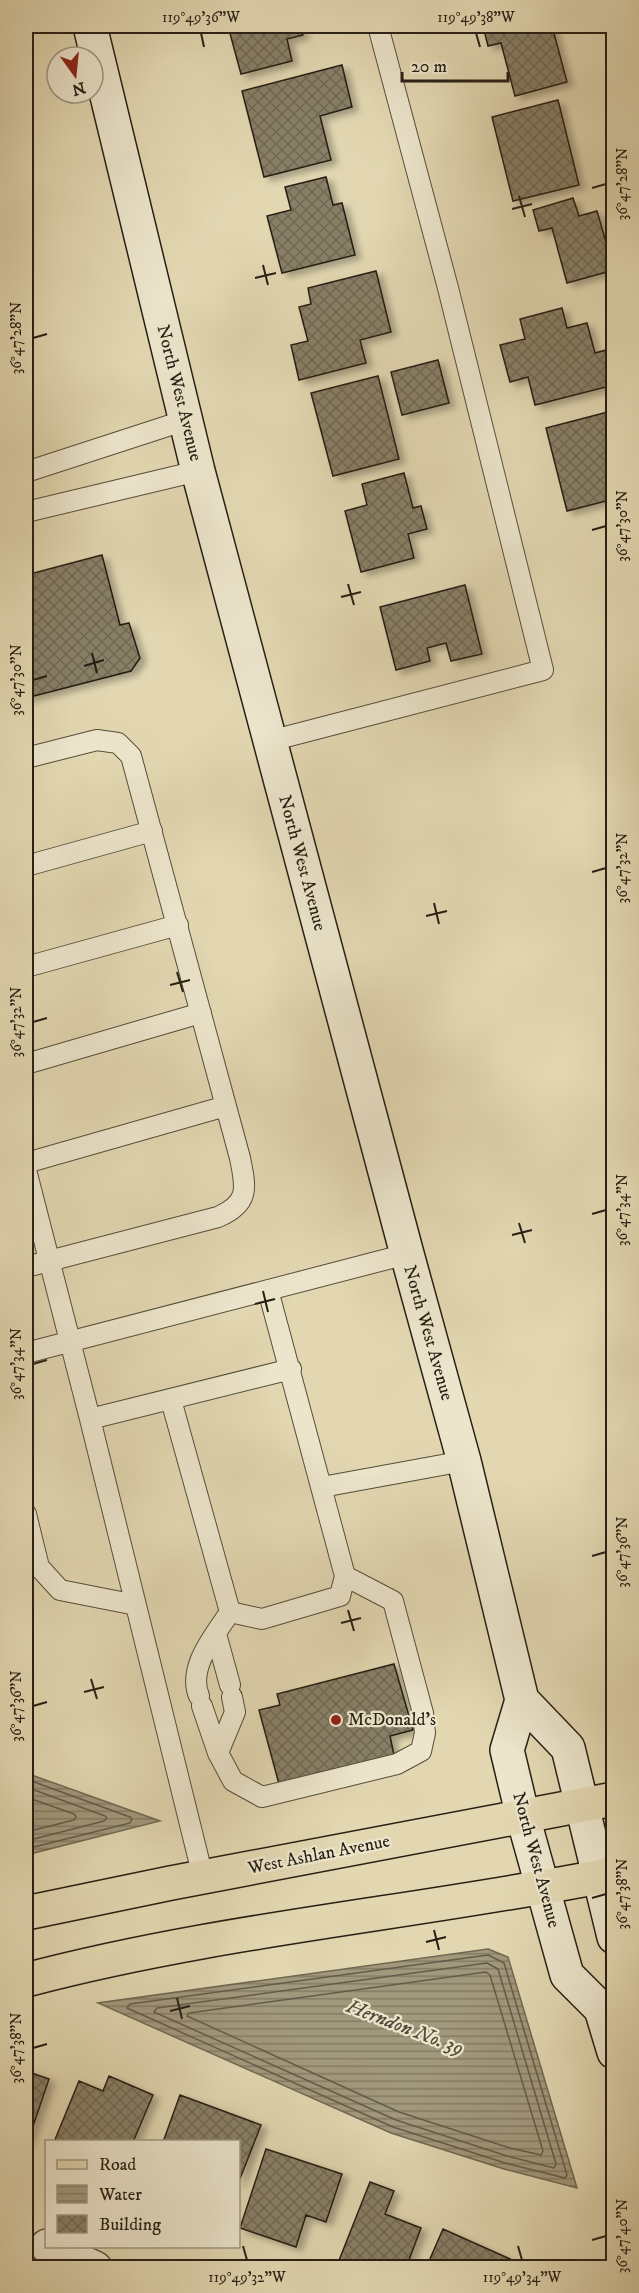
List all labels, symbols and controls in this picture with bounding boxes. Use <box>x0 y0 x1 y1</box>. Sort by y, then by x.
text: 119°49'36"W <box>162 8 240 27</box>
text: 119°49'38"W <box>437 8 515 27</box>
north arrow <box>45 45 105 105</box>
scale bar <box>402 45 508 83</box>
text: 20 m <box>411 56 447 78</box>
text: N <box>70 77 88 100</box>
text: 36°47'28"N <box>613 148 632 220</box>
text: 36°47'28"N <box>7 302 26 374</box>
street label: North West Avenue <box>151 323 207 463</box>
text: 36°47'30"N <box>613 490 632 562</box>
text: 36°47'30"N <box>7 644 26 716</box>
street label: North West Avenue <box>273 793 331 933</box>
text: 36°47'32"N <box>613 833 632 903</box>
text: 36°47'32"N <box>7 987 26 1057</box>
text: 36°47'34"N <box>613 1174 632 1246</box>
street label: North West Avenue <box>398 1263 458 1403</box>
text: 36°47'34"N <box>7 1328 26 1400</box>
text: 36°47'36"N <box>613 1516 632 1588</box>
text: 36°47'36"N <box>7 1670 26 1742</box>
place label: McDonald's <box>348 1709 436 1731</box>
marker: McDonald's <box>329 1713 343 1727</box>
street label: North West Avenue <box>507 1790 565 1930</box>
street label: West Ashlan Avenue <box>245 1830 392 1880</box>
text: 36°47'38"N <box>613 1859 632 1929</box>
water label: Herndon No. 39 <box>342 1994 467 2062</box>
text: 36°47'38"N <box>7 2013 26 2083</box>
legend <box>45 2140 240 2248</box>
text: Road <box>99 2154 136 2176</box>
text: Water <box>98 2184 142 2206</box>
text: 36°47'40"N <box>613 2199 632 2273</box>
text: Building <box>99 2214 161 2236</box>
text: 119°49'32"W <box>208 2268 286 2287</box>
text: 119°49'34"W <box>483 2268 562 2287</box>

